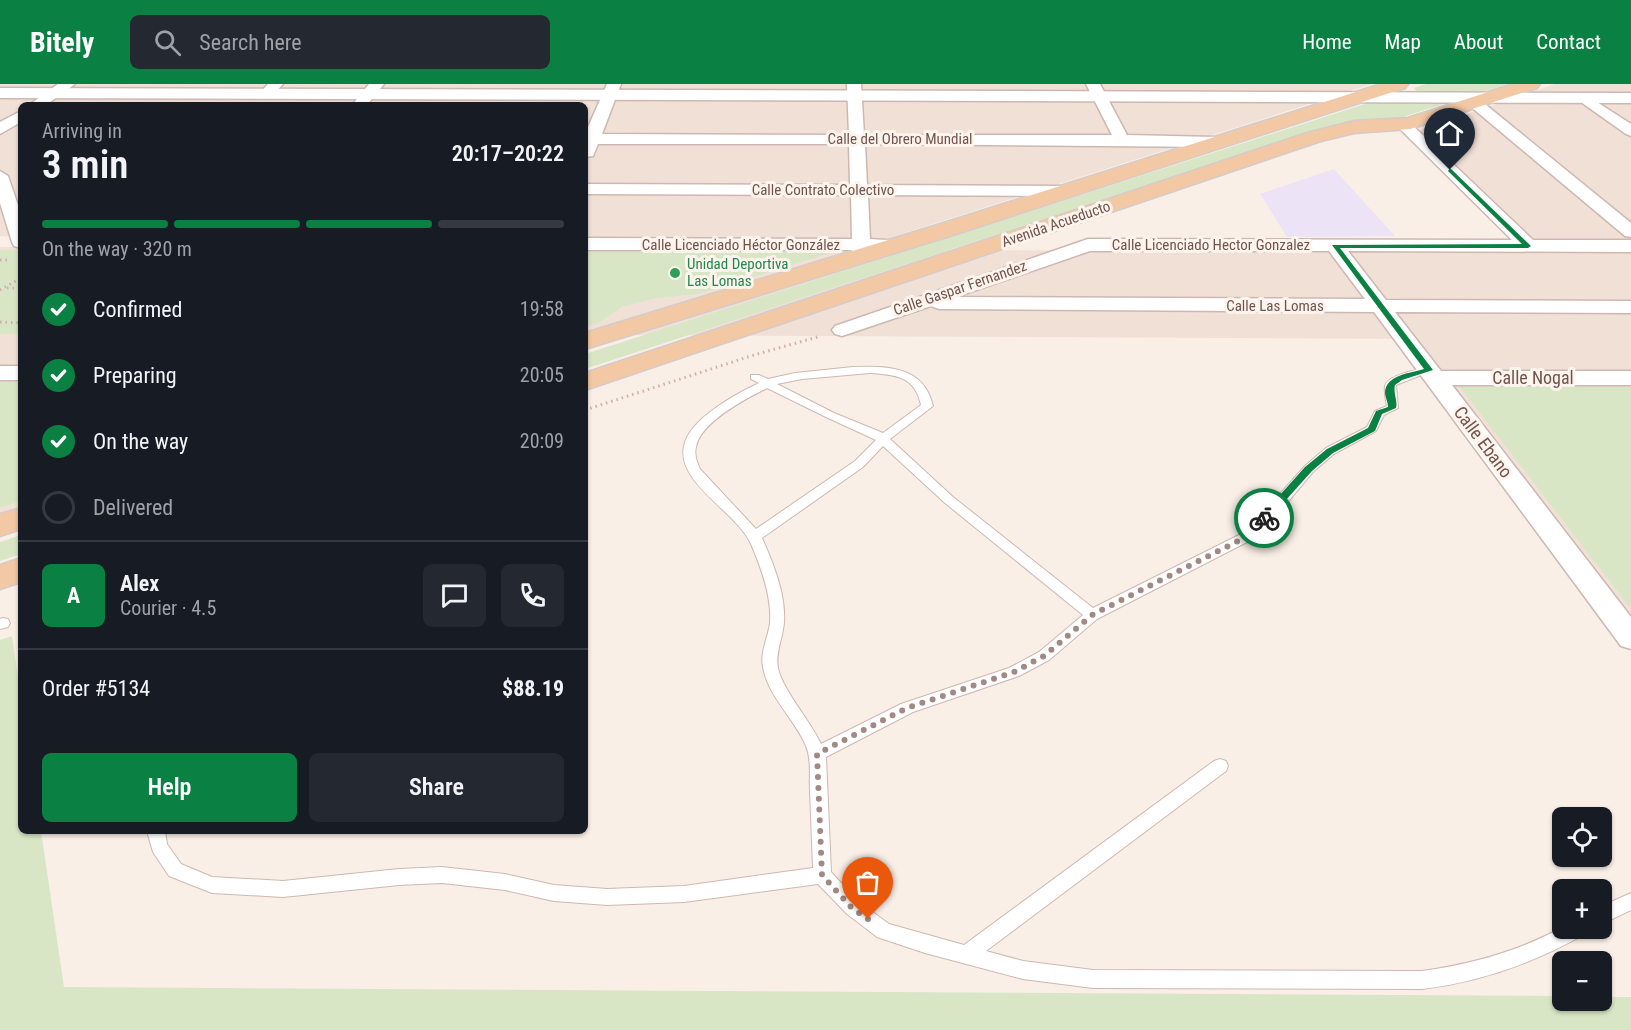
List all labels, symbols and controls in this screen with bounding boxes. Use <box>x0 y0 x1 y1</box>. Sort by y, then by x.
search box <box>130 15 550 69</box>
text: Bitely <box>30 26 94 59</box>
icon: search <box>151 26 184 59</box>
text: Search here <box>199 30 302 55</box>
text: Home <box>1302 30 1352 54</box>
text: Map <box>1385 30 1421 54</box>
text: About <box>1454 30 1503 54</box>
text: Contact <box>1536 30 1601 54</box>
pin <box>1424 108 1475 170</box>
icon: home <box>1433 117 1466 150</box>
text: Arriving in <box>42 119 122 143</box>
street label: Calle del Obrero Mundial <box>827 130 973 148</box>
text: 20:17–20:22 <box>452 141 564 166</box>
text: 3 min <box>42 142 128 188</box>
street label: Calle Contrato Colectivo <box>752 181 894 199</box>
street label: Avenida Acueducto <box>999 197 1113 251</box>
street label: Calle Licenciado Héctor González <box>642 236 840 254</box>
street label: Calle Licenciado Hector Gonzalez <box>1112 236 1310 254</box>
text: On the way · 320 m <box>42 237 192 261</box>
place label: Unidad Deportiva Las Lomas <box>687 255 788 290</box>
street label: Calle Gaspar Fernandez <box>891 257 1029 319</box>
marker: Unidad Deportiva Las Lomas <box>668 266 682 280</box>
icon: check <box>42 293 75 326</box>
text: Confirmed <box>93 297 182 322</box>
text: 19:58 <box>520 297 564 321</box>
street label: Calle Las Lomas <box>1226 297 1324 315</box>
icon: check <box>42 359 75 392</box>
text: Preparing <box>93 363 177 388</box>
text: 20:05 <box>520 363 564 387</box>
street label: Calle Nogal <box>1492 367 1574 388</box>
street label: Calle Ebano <box>1450 402 1517 482</box>
icon: check <box>42 425 75 458</box>
text: On the way <box>93 429 188 454</box>
text: 20:09 <box>520 429 564 453</box>
courier <box>1234 488 1294 548</box>
text: Delivered <box>93 495 173 520</box>
icon: bike <box>1248 502 1281 535</box>
button: chat <box>423 564 486 627</box>
button: phone <box>501 564 564 627</box>
text: Alex <box>120 571 159 596</box>
text: A <box>67 583 80 608</box>
text: Courier · 4.5 <box>120 596 216 620</box>
text: Order #5134 <box>42 676 150 701</box>
text: $88.19 <box>502 676 564 701</box>
button: Help <box>42 753 297 822</box>
button: Share <box>309 753 564 822</box>
map controls <box>1552 807 1612 1011</box>
button: locate <box>1552 807 1612 867</box>
pin <box>842 857 893 919</box>
icon: bag <box>851 866 884 899</box>
button: + <box>1552 879 1612 939</box>
button: − <box>1552 951 1612 1011</box>

